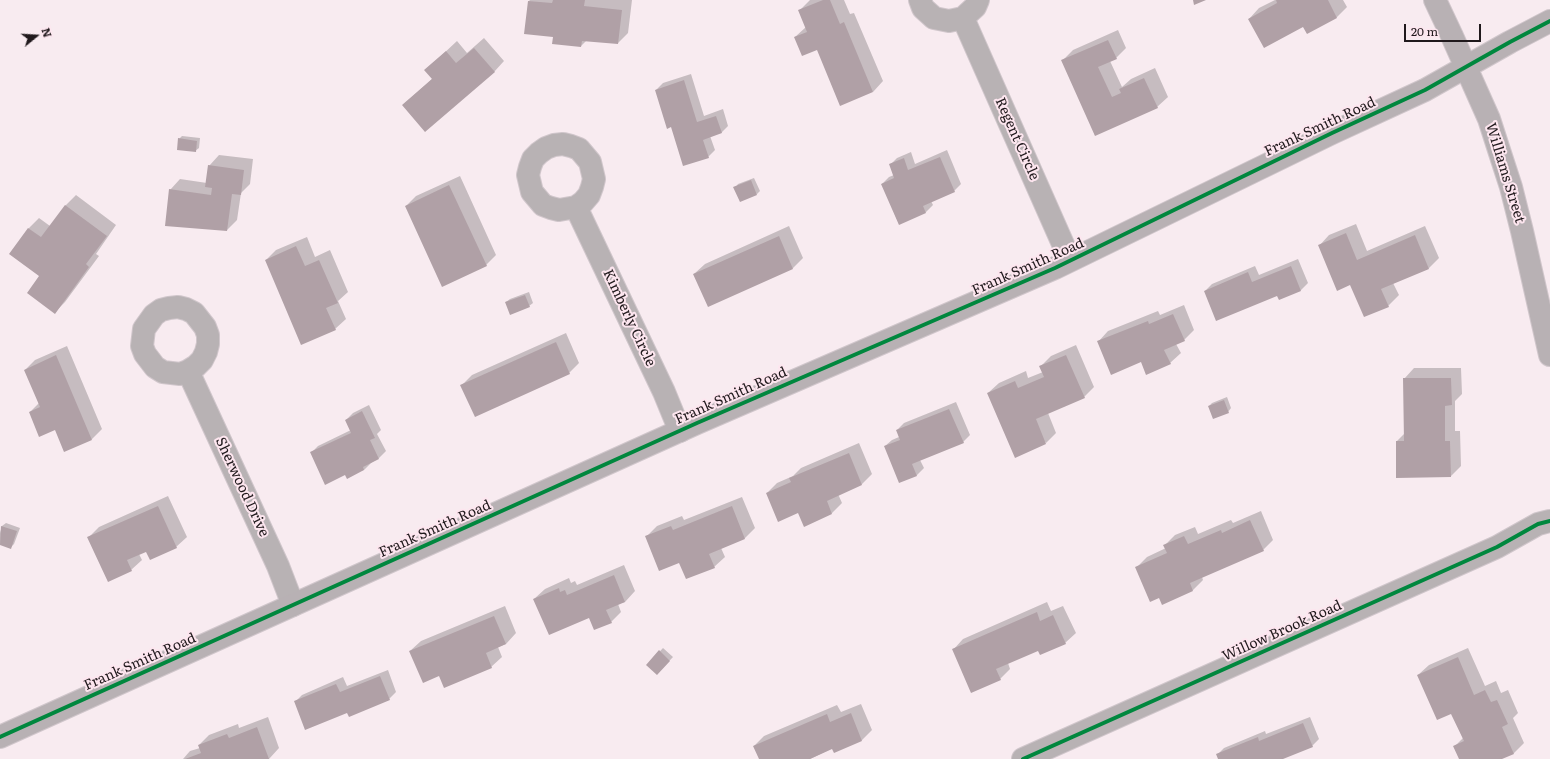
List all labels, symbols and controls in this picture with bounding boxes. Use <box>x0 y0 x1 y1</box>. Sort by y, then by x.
north arrow <box>16 16 56 56</box>
scale bar <box>1406 16 1483 42</box>
text: 20 m <box>1411 22 1438 40</box>
text: N <box>38 25 56 39</box>
street label: Frank Smith Road <box>1262 94 1378 160</box>
street label: Regent Circle <box>991 95 1043 183</box>
street label: Williams Street <box>1482 121 1528 225</box>
street label: Frank Smith Road <box>969 235 1087 299</box>
street label: Kimberly Circle <box>599 267 659 369</box>
street label: Frank Smith Road <box>672 364 790 428</box>
street label: Sherwood Drive <box>212 435 272 539</box>
street label: Frank Smith Road <box>376 497 494 561</box>
street label: Willow Brook Road <box>1220 597 1344 665</box>
street label: Frank Smith Road <box>81 630 199 694</box>

